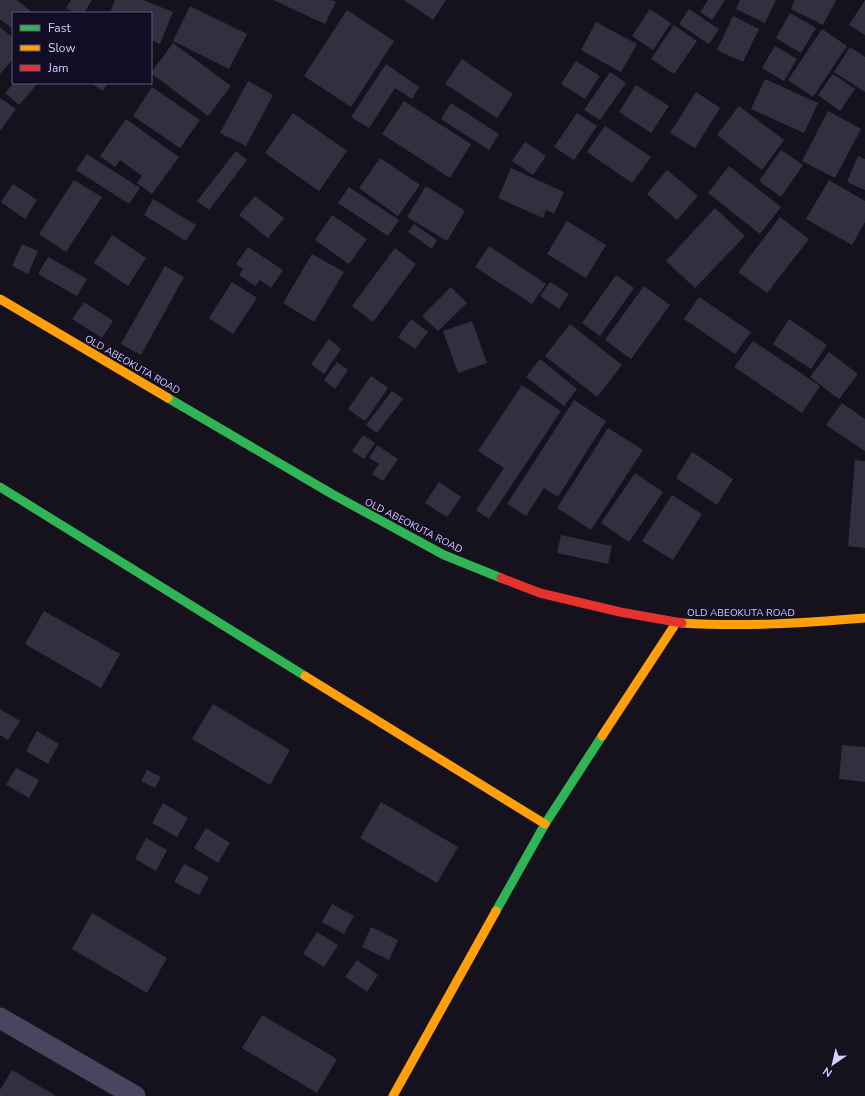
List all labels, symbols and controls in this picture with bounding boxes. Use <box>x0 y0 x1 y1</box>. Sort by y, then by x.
legend <box>12 12 152 84</box>
text: Fast <box>48 20 71 36</box>
text: Slow <box>48 40 76 56</box>
text: Jam <box>47 60 69 76</box>
street label: OLD ABEOKUTA ROAD <box>82 332 183 398</box>
street label: OLD ABEOKUTA ROAD <box>362 495 465 557</box>
street label: OLD ABEOKUTA ROAD <box>687 606 795 620</box>
north arrow <box>813 1044 853 1084</box>
text: N <box>820 1063 835 1080</box>

